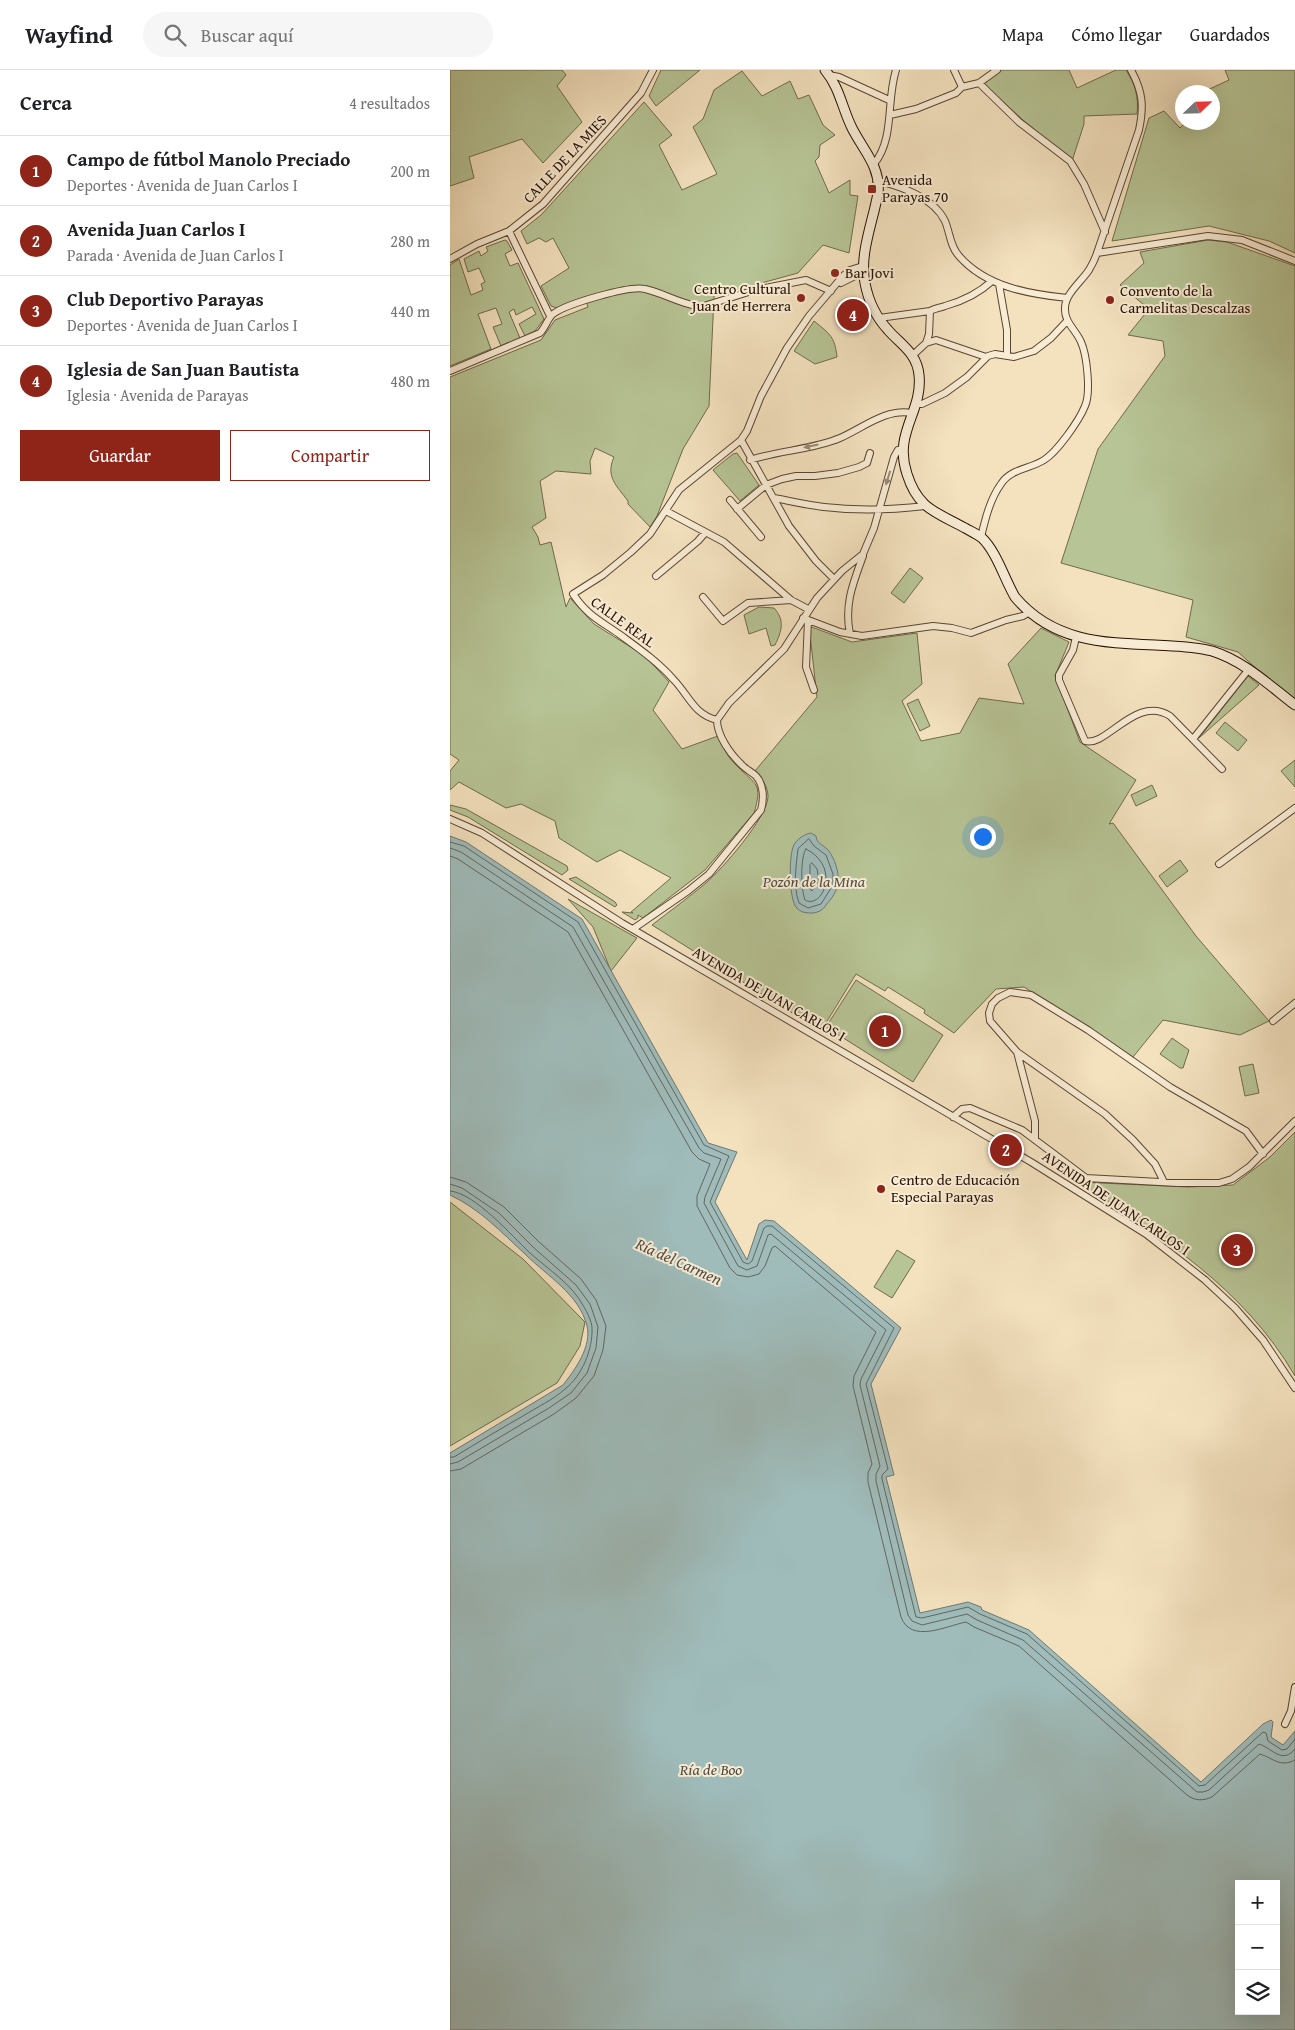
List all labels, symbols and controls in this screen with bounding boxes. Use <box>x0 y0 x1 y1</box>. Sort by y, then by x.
search box <box>143 12 493 57</box>
text: Wayfind <box>25 17 113 52</box>
icon: search <box>161 21 189 49</box>
text: Buscar aquí <box>201 21 293 49</box>
text: Mapa <box>1002 21 1044 48</box>
text: Cómo llegar <box>1072 21 1162 48</box>
text: Guardados <box>1190 21 1270 48</box>
north arrow <box>1175 85 1220 130</box>
text: Cerca <box>20 87 72 118</box>
text: 4 resultados <box>349 91 430 115</box>
street label: CALLE DE LA MIES <box>518 110 611 207</box>
text: Campo de fútbol Manolo Preciado <box>67 145 350 173</box>
text: 1 <box>32 159 40 183</box>
text: 200 m <box>390 159 430 183</box>
place label: Avenida Parayas 70 <box>882 169 948 207</box>
text: Deportes · Avenida de Juan Carlos I <box>67 173 298 197</box>
marker: Avenida Parayas 70 <box>866 183 878 195</box>
text: Avenida Juan Carlos I <box>67 215 245 243</box>
text: 2 <box>32 229 40 253</box>
text: 280 m <box>390 229 430 253</box>
text: Parada · Avenida de Juan Carlos I <box>67 243 284 267</box>
place label: Bar Jovi <box>845 262 894 283</box>
marker: Bar Jovi <box>829 267 841 279</box>
place label: Centro Cultural Juan de Herrera <box>690 278 791 316</box>
place label: Convento de la Carmelitas Descalzas <box>1120 280 1250 318</box>
text: Club Deportivo Parayas <box>67 285 264 313</box>
marker: Centro Cultural Juan de Herrera <box>795 292 807 304</box>
marker: Convento de la Carmelitas Descalzas <box>1104 294 1116 306</box>
pin: 4 <box>837 296 869 334</box>
text: 3 <box>32 299 40 323</box>
text: 440 m <box>390 299 430 323</box>
text: Deportes · Avenida de Juan Carlos I <box>67 313 298 337</box>
text: Iglesia de San Juan Bautista <box>67 355 299 383</box>
text: 4 <box>32 369 40 393</box>
text: 480 m <box>390 369 430 393</box>
text: Iglesia · Avenida de Parayas <box>67 383 248 407</box>
button: Guardar <box>20 430 220 481</box>
button: Compartir <box>230 430 430 481</box>
one-way arrow <box>804 442 819 450</box>
one-way arrow <box>883 471 891 486</box>
street label: CALLE REAL <box>587 591 660 653</box>
your location <box>970 824 996 850</box>
water label: Pozón de la Mina <box>762 869 866 893</box>
street label: AVENIDA DE JUAN CARLOS I <box>689 941 850 1046</box>
pin: 1 <box>869 1012 901 1050</box>
pin: 2 <box>990 1131 1022 1169</box>
street label: AVENIDA DE JUAN CARLOS I <box>1038 1145 1194 1260</box>
place label: Centro de Educación Especial Parayas <box>891 1169 1020 1207</box>
marker: Centro de Educación Especial Parayas <box>875 1183 887 1195</box>
water label: Ría del Carmen <box>631 1231 726 1291</box>
pin: 3 <box>1221 1231 1253 1269</box>
water label: Ría de Boo <box>679 1757 742 1781</box>
map controls <box>1235 1880 1280 2015</box>
button: + <box>1235 1880 1280 1925</box>
button: − <box>1235 1925 1280 1970</box>
button: layers <box>1235 1970 1280 2015</box>

